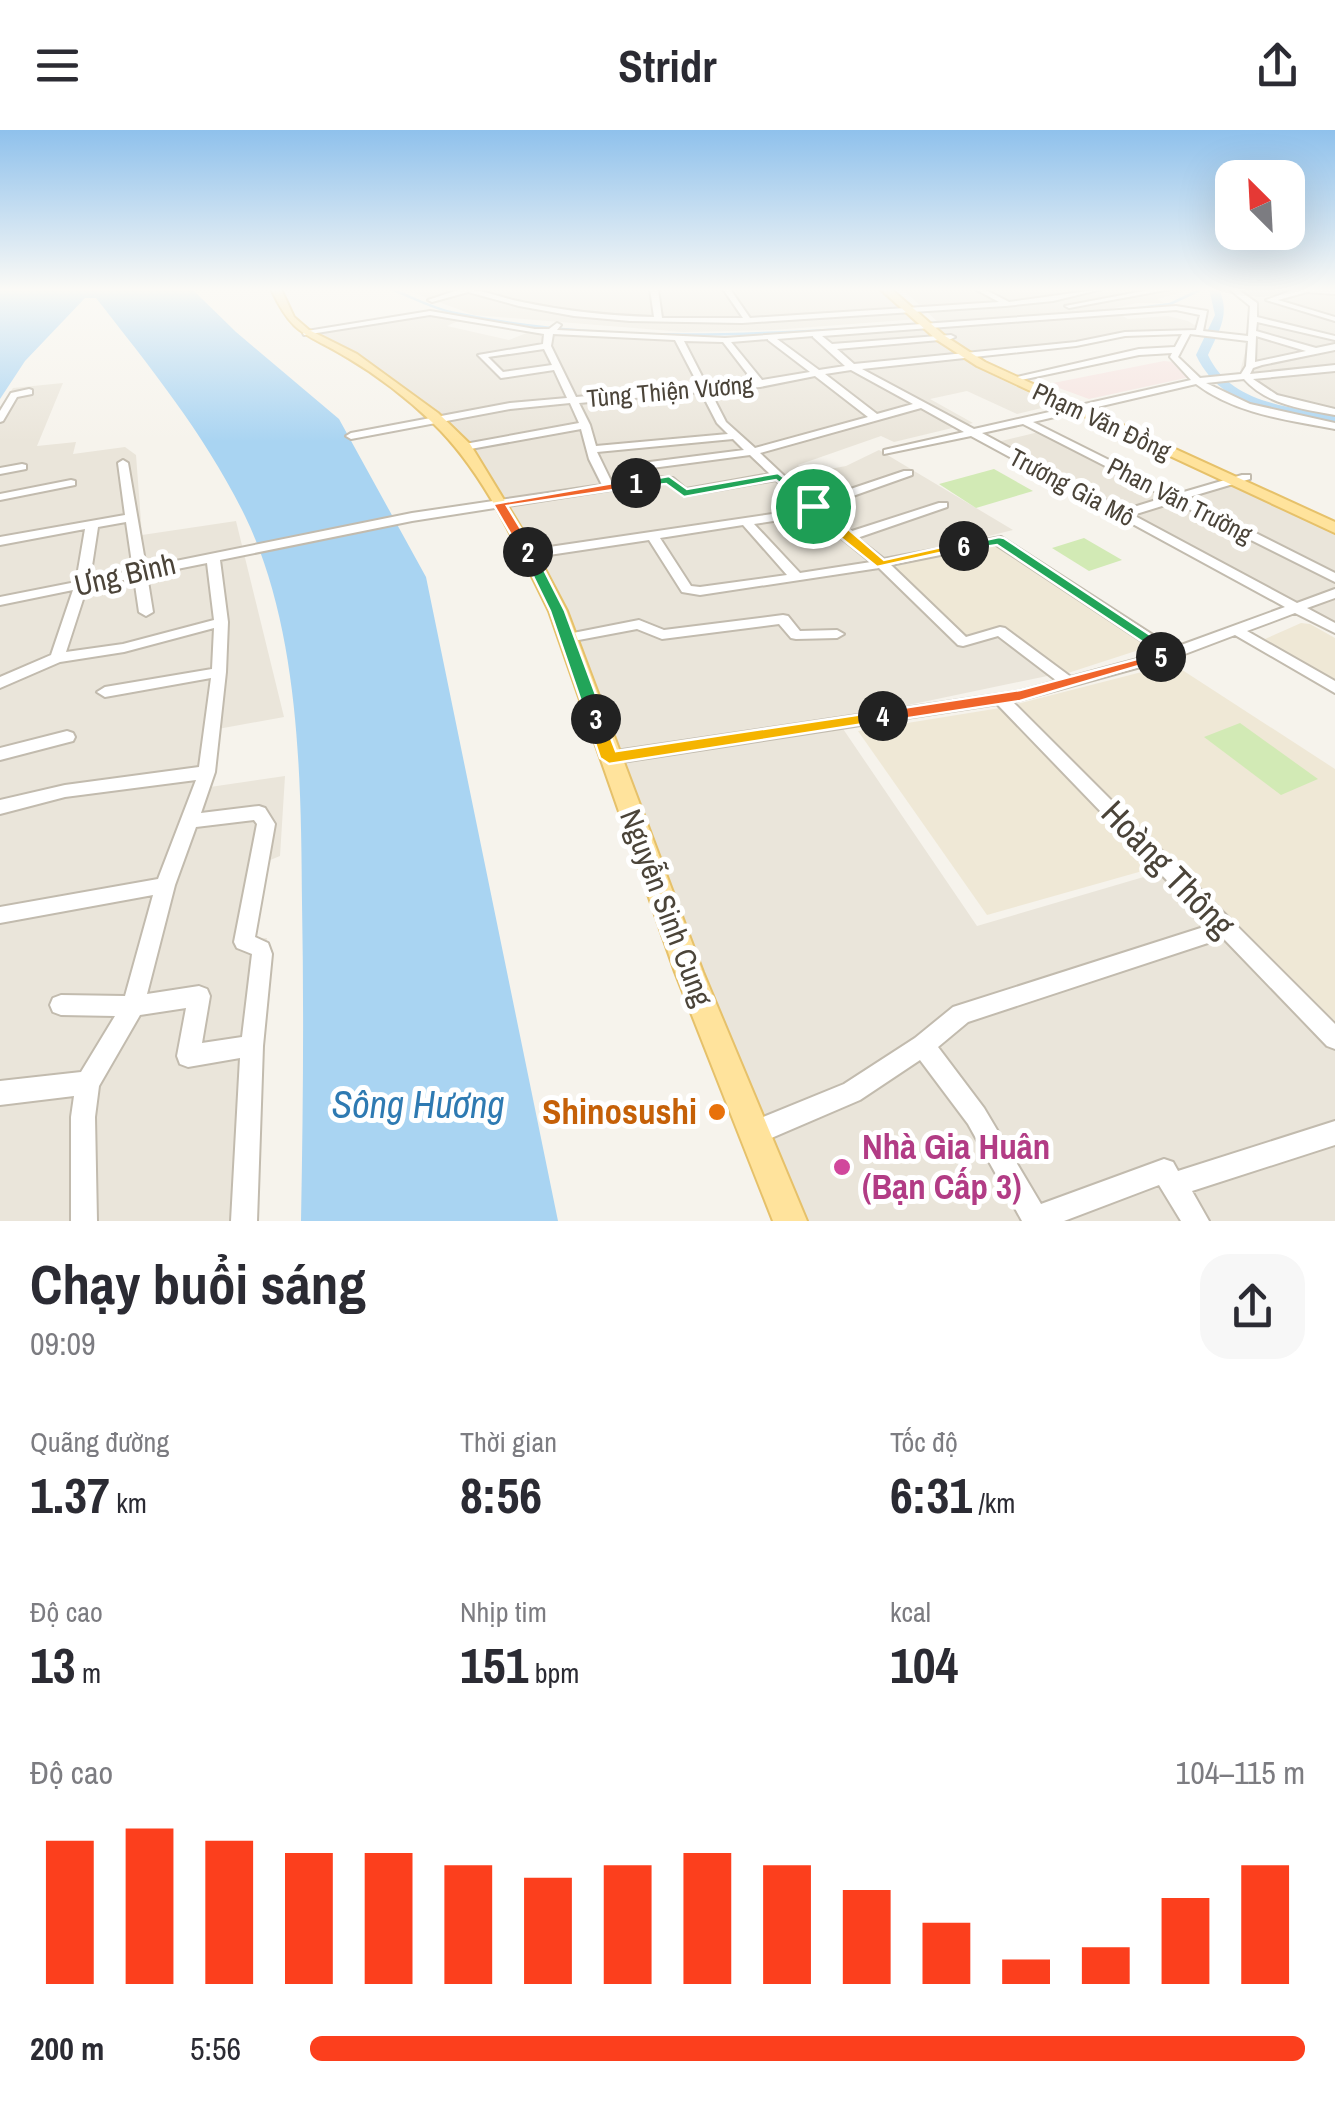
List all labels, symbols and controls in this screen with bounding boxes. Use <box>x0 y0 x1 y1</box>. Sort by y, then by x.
text: Stridr <box>618 35 717 96</box>
icon: menu <box>30 38 85 93</box>
icon: share <box>1250 38 1305 93</box>
north arrow <box>1215 160 1305 250</box>
map controls <box>1215 160 1305 250</box>
street label: Tùng Thiện Vương <box>585 367 755 415</box>
street label: Phạm Văn Đồng <box>1027 374 1177 468</box>
street label: Trương Gia Mô <box>1003 440 1141 534</box>
street label: Phan Văn Trường <box>1102 449 1259 551</box>
pin: 1 <box>611 458 661 508</box>
text: 1 <box>630 464 642 502</box>
pin <box>771 464 856 549</box>
icon: arrive <box>786 479 841 534</box>
pin: 6 <box>939 521 989 571</box>
pin: 2 <box>503 527 553 577</box>
text: 6 <box>958 527 970 565</box>
text: 2 <box>522 533 534 571</box>
street label: Ưng Bình <box>70 543 179 605</box>
pin: 5 <box>1136 632 1186 682</box>
text: 5 <box>1155 638 1167 676</box>
pin: 4 <box>858 691 908 741</box>
pin: 3 <box>571 694 621 744</box>
text: 4 <box>877 697 889 735</box>
text: 3 <box>590 700 602 738</box>
street label: Hoàng Thông <box>1091 790 1246 947</box>
street label: Nguyễn Sinh Cung <box>611 803 723 1012</box>
water label: Sông Hương <box>331 1079 505 1130</box>
place label: Shinosushi <box>542 1088 697 1135</box>
marker: Shinosushi <box>706 1101 728 1123</box>
place label: Nhà Gia Huân (Bạn Cấp 3) <box>862 1123 1050 1210</box>
marker: Nhà Gia Huân (Bạn Cấp 3) <box>831 1156 853 1178</box>
text: Chạy buổi sáng <box>30 1247 366 1321</box>
button: share <box>1200 1254 1305 1359</box>
text: 09:09 <box>30 1322 96 1365</box>
text: Quãng đường <box>30 1423 169 1461</box>
text: Thời gian <box>460 1423 557 1461</box>
text: Tốc độ <box>890 1423 958 1461</box>
text: 1.37 <box>30 1461 110 1529</box>
text: 8:56 <box>460 1461 542 1529</box>
text: 6:31 <box>890 1461 972 1529</box>
text: km <box>110 1484 147 1522</box>
text: /km <box>972 1484 1015 1522</box>
text: Độ cao <box>30 1593 103 1631</box>
text: Nhịp tim <box>460 1593 547 1631</box>
text: kcal <box>890 1593 931 1631</box>
text: 13 <box>30 1631 76 1699</box>
text: 151 <box>460 1631 528 1699</box>
text: 104 <box>890 1631 958 1699</box>
text: m <box>76 1654 101 1692</box>
text: bpm <box>528 1654 579 1692</box>
text: Độ cao <box>30 1751 113 1794</box>
text: 104–115 m <box>1176 1751 1305 1794</box>
text: 200 m <box>30 2027 104 2070</box>
text: 5:56 <box>190 2027 241 2070</box>

